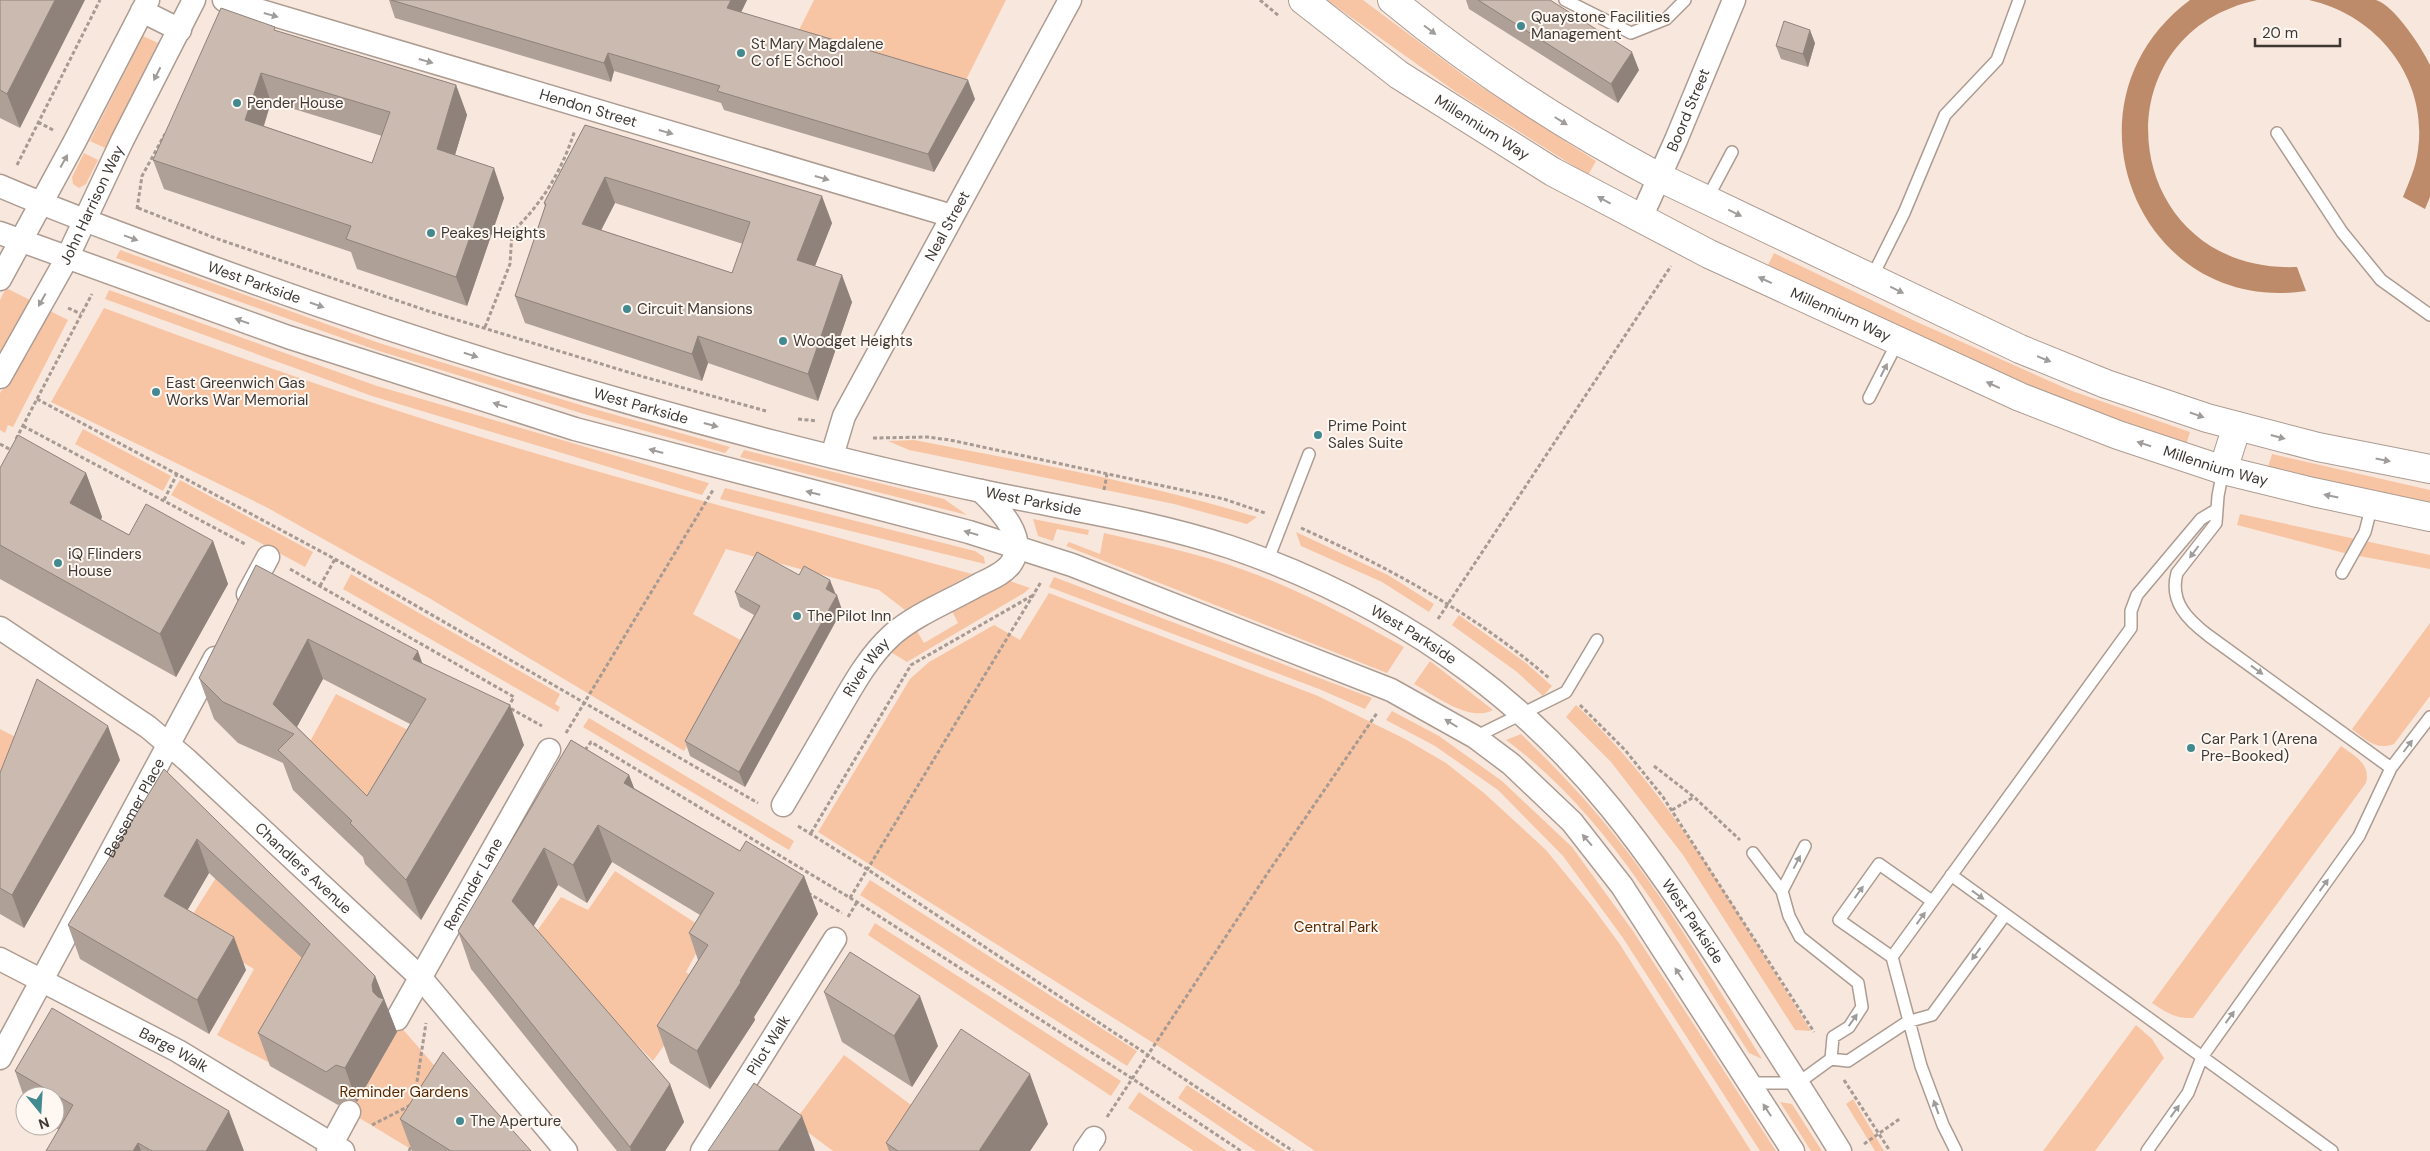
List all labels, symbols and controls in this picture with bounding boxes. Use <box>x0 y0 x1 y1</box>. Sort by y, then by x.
place label: Quaystone Facilities Management <box>1531 7 1670 44</box>
one-way arrow <box>263 12 278 20</box>
scale bar <box>2255 15 2340 47</box>
marker: Quaystone Facilities Management <box>1515 20 1527 32</box>
text: 20 m <box>2262 23 2298 43</box>
one-way arrow <box>1423 25 1437 35</box>
place label: St Mary Magdalene C of E School <box>751 34 884 71</box>
marker: St Mary Magdalene C of E School <box>735 47 747 59</box>
one-way arrow <box>419 58 434 66</box>
one-way arrow <box>153 66 161 81</box>
street label: Boord Street <box>1662 66 1714 155</box>
street label: Hendon Street <box>537 84 640 132</box>
street label: Millennium Way <box>1431 90 1534 165</box>
place label: Pender House <box>247 93 344 113</box>
marker: Pender House <box>231 97 243 109</box>
one-way arrow <box>1554 116 1568 125</box>
one-way arrow <box>659 128 674 136</box>
street label: John Harrison Way <box>55 141 129 269</box>
one-way arrow <box>60 154 68 168</box>
one-way arrow <box>815 174 830 182</box>
street label: Neal Street <box>920 187 974 265</box>
one-way arrow <box>1597 196 1612 204</box>
one-way arrow <box>1728 209 1742 217</box>
place label: Peakes Heights <box>441 223 546 243</box>
marker: Peakes Heights <box>425 227 437 239</box>
one-way arrow <box>124 234 139 242</box>
street label: West Parkside <box>205 257 304 308</box>
one-way arrow <box>1758 276 1773 284</box>
street label: Millennium Way <box>1787 283 1895 347</box>
one-way arrow <box>1890 286 1905 294</box>
one-way arrow <box>38 293 47 307</box>
place label: Circuit Mansions <box>637 299 753 319</box>
one-way arrow <box>309 301 324 309</box>
marker: Circuit Mansions <box>621 303 633 315</box>
one-way arrow <box>234 317 249 325</box>
place label: Woodget Heights <box>793 331 913 351</box>
marker: Woodget Heights <box>777 335 789 347</box>
one-way arrow <box>464 351 479 359</box>
one-way arrow <box>2037 356 2052 363</box>
one-way arrow <box>1880 362 1888 377</box>
place label: East Greenwich Gas Works War Memorial <box>166 373 308 410</box>
one-way arrow <box>1986 380 2000 388</box>
street label: West Parkside <box>591 383 691 429</box>
marker: East Greenwich Gas Works War Memorial <box>150 386 162 398</box>
one-way arrow <box>493 401 508 408</box>
one-way arrow <box>2190 411 2205 419</box>
place label: Prime Point Sales Suite <box>1328 416 1407 453</box>
one-way arrow <box>704 421 719 429</box>
marker: Prime Point Sales Suite <box>1312 429 1324 441</box>
one-way arrow <box>2270 433 2285 441</box>
one-way arrow <box>2136 439 2151 447</box>
street label: Millennium Way <box>2161 441 2271 491</box>
one-way arrow <box>649 447 664 455</box>
one-way arrow <box>2375 456 2391 464</box>
street label: West Parkside <box>983 482 1083 520</box>
one-way arrow <box>806 488 821 496</box>
one-way arrow <box>2323 492 2338 500</box>
one-way arrow <box>963 529 978 537</box>
place label: iQ Flinders House <box>68 544 142 581</box>
one-way arrow <box>2188 545 2199 558</box>
marker: iQ Flinders House <box>52 557 64 569</box>
street label: West Parkside <box>1367 600 1461 669</box>
place label: The Pilot Inn <box>807 606 891 626</box>
marker: The Pilot Inn <box>791 610 803 622</box>
street label: River Way <box>838 633 894 700</box>
one-way arrow <box>2250 665 2263 675</box>
one-way arrow <box>1445 718 1458 727</box>
place label: Car Park 1 (Arena Pre-Booked) <box>2201 729 2317 766</box>
one-way arrow <box>2402 740 2413 753</box>
marker: Car Park 1 (Arena Pre-Booked) <box>2185 742 2197 754</box>
street label: Bessemer Place <box>100 755 169 861</box>
street label: Chandlers Avenue <box>250 818 356 918</box>
one-way arrow <box>1581 833 1592 846</box>
street label: Reminder Lane <box>439 834 507 934</box>
one-way arrow <box>1793 855 1801 869</box>
street label: West Parkside <box>1657 875 1728 968</box>
one-way arrow <box>2319 878 2329 892</box>
one-way arrow <box>1854 885 1864 899</box>
one-way arrow <box>1971 890 1985 900</box>
one-way arrow <box>1915 912 1926 925</box>
park label: Central Park <box>1294 917 1379 937</box>
one-way arrow <box>1971 947 1982 960</box>
one-way arrow <box>1674 967 1683 980</box>
one-way arrow <box>2225 1010 2235 1024</box>
street label: Pilot Walk <box>742 1011 795 1079</box>
one-way arrow <box>1848 1013 1858 1027</box>
street label: Barge Walk <box>136 1023 212 1077</box>
park label: Reminder Gardens <box>340 1082 468 1102</box>
north arrow <box>15 1086 65 1136</box>
one-way arrow <box>1932 1099 1940 1114</box>
one-way arrow <box>1762 1103 1772 1117</box>
one-way arrow <box>2170 1105 2180 1118</box>
place label: The Aperture <box>470 1111 561 1131</box>
text: N <box>36 1113 52 1134</box>
marker: The Aperture <box>454 1115 466 1127</box>

